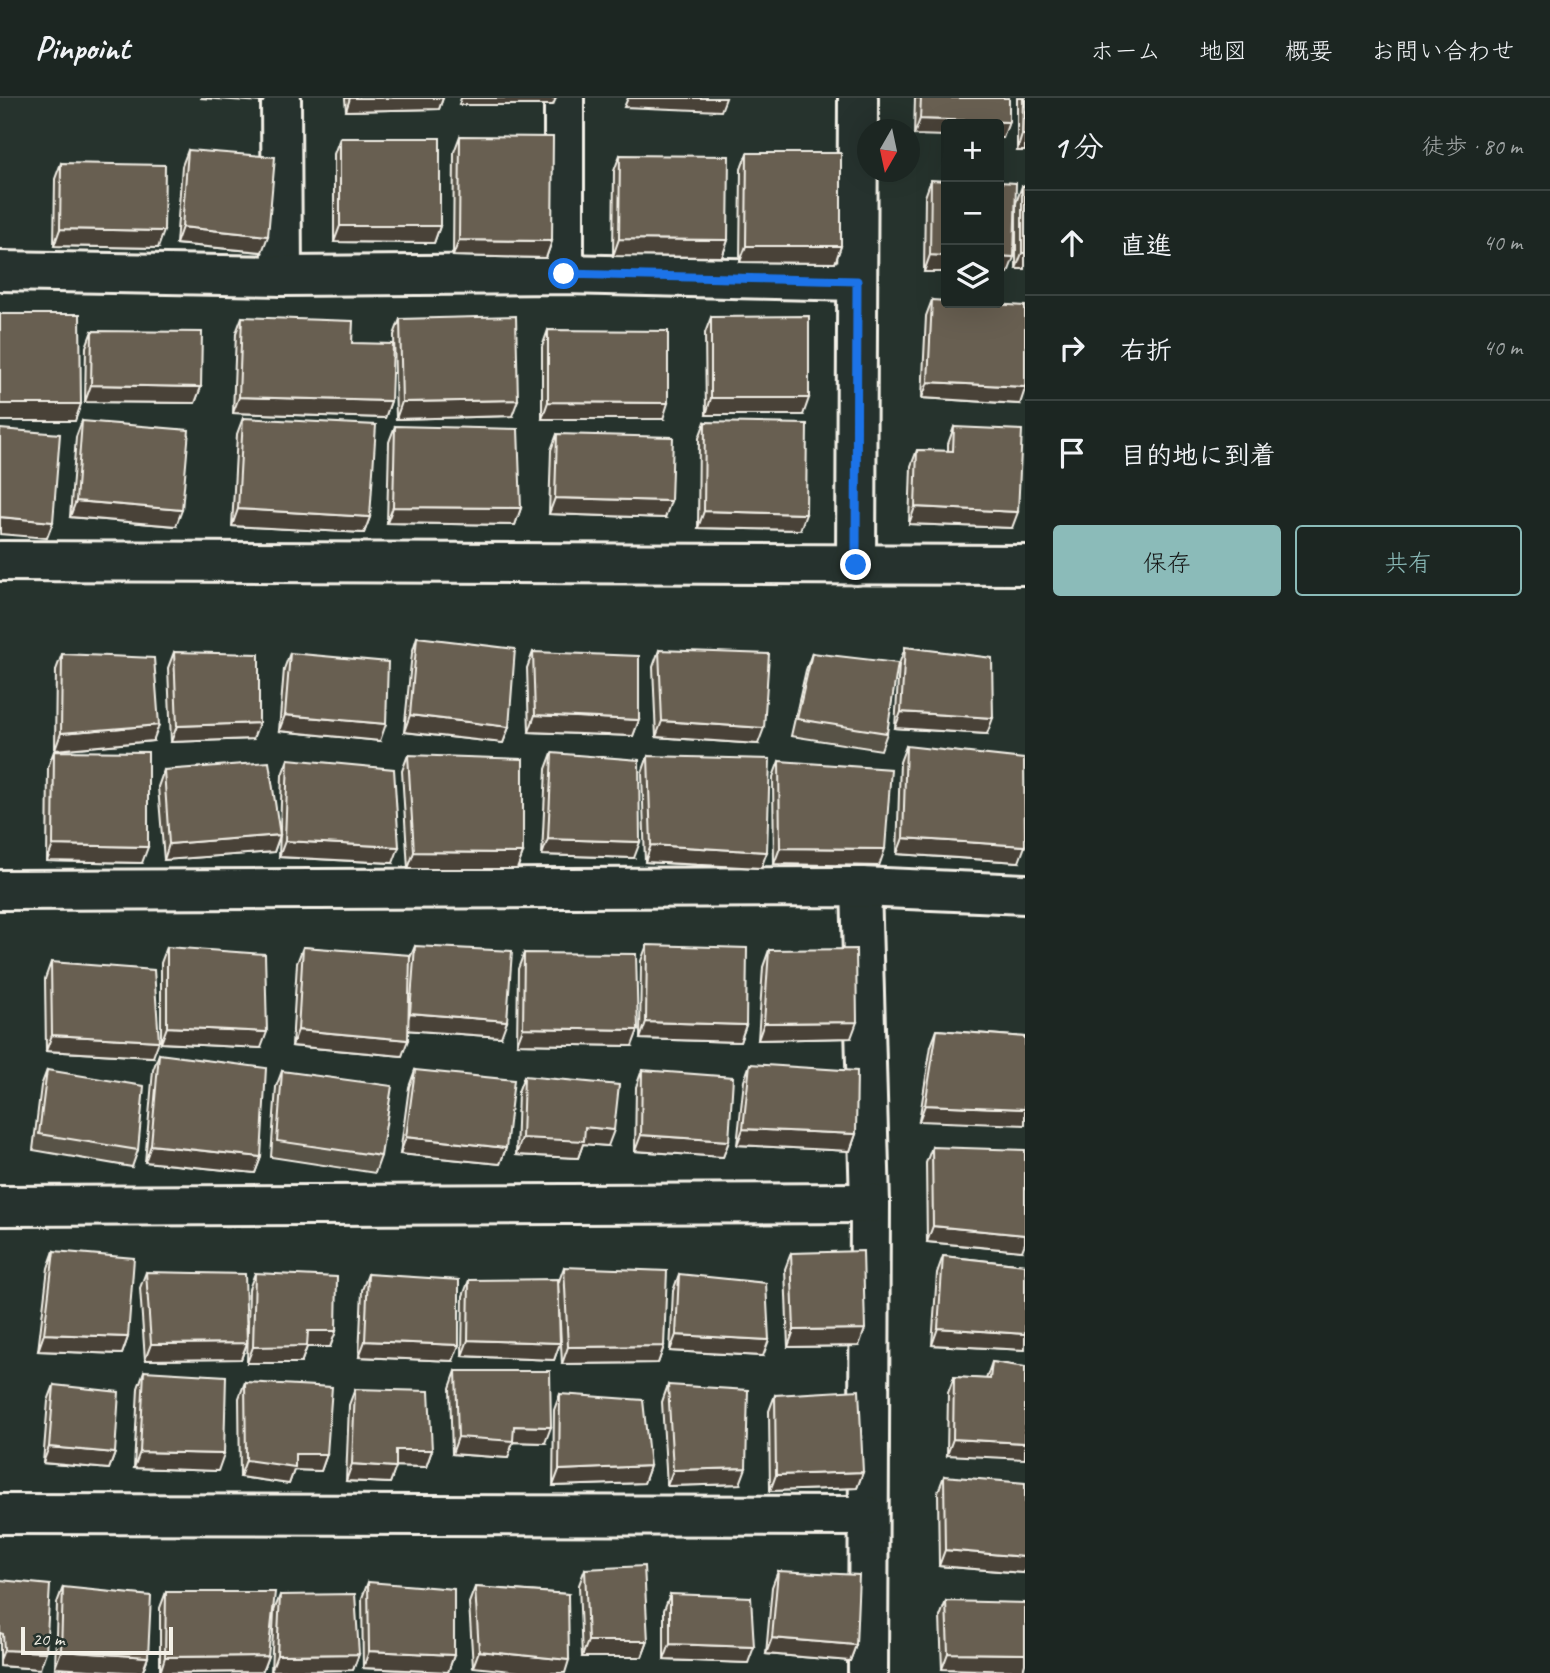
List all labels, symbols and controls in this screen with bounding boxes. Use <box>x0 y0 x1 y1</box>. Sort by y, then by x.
text: Pinpoint <box>35 27 129 69</box>
text: ホーム <box>1090 36 1161 66</box>
text: 地図 <box>1199 36 1247 66</box>
text: 概要 <box>1285 36 1333 66</box>
text: お問い合わせ <box>1371 36 1515 66</box>
north arrow <box>857 119 920 182</box>
map controls <box>941 119 1004 308</box>
button: + <box>941 119 1004 182</box>
text: 1 分 <box>1053 128 1104 166</box>
text: 徒歩 · 80 m <box>1421 132 1522 161</box>
button: − <box>941 182 1004 245</box>
icon: ahead <box>1053 224 1091 262</box>
text: 40 m <box>1483 228 1522 257</box>
text: 直進 <box>1120 229 1172 262</box>
button: layers <box>941 245 1004 308</box>
route start <box>548 258 579 289</box>
icon: right <box>1053 329 1091 367</box>
text: 40 m <box>1483 333 1522 362</box>
text: 右折 <box>1120 334 1172 367</box>
icon: arrive <box>1053 434 1091 472</box>
text: 目的地に到着 <box>1120 439 1276 472</box>
button: 保存 <box>1053 525 1281 596</box>
button: 共有 <box>1295 525 1522 596</box>
route end <box>840 549 871 580</box>
scale bar <box>21 1624 173 1656</box>
text: 20 m <box>32 1627 64 1651</box>

